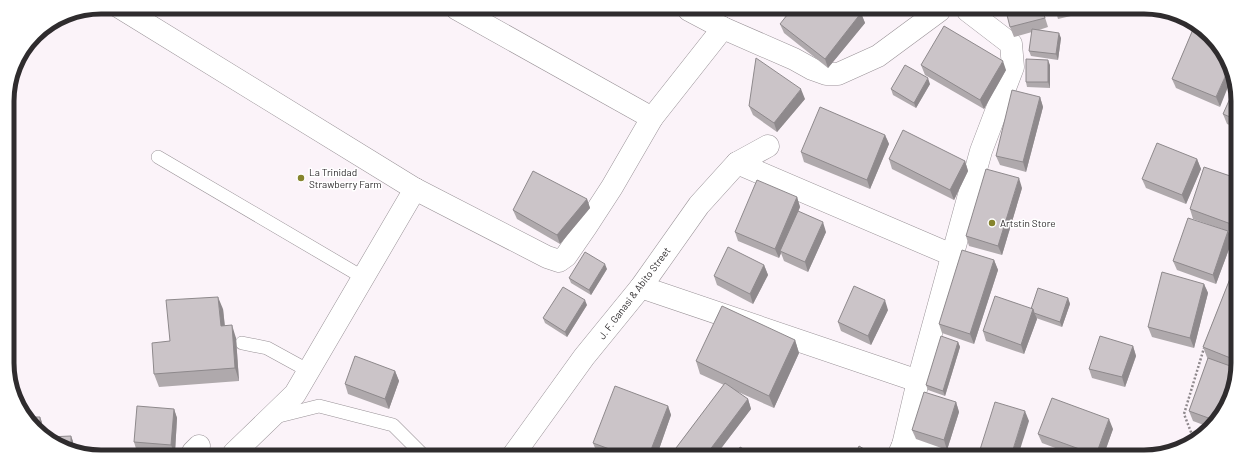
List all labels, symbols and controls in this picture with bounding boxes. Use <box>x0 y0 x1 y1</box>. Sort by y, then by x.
place label: La Trinidad Strawberry Farm <box>309 166 382 190</box>
marker: La Trinidad Strawberry Farm <box>296 173 306 183</box>
place label: Artstin Store <box>1000 217 1056 229</box>
marker: Artstin Store <box>987 218 997 228</box>
street label: J. F. Ganasi & Abito Street <box>595 244 673 341</box>

